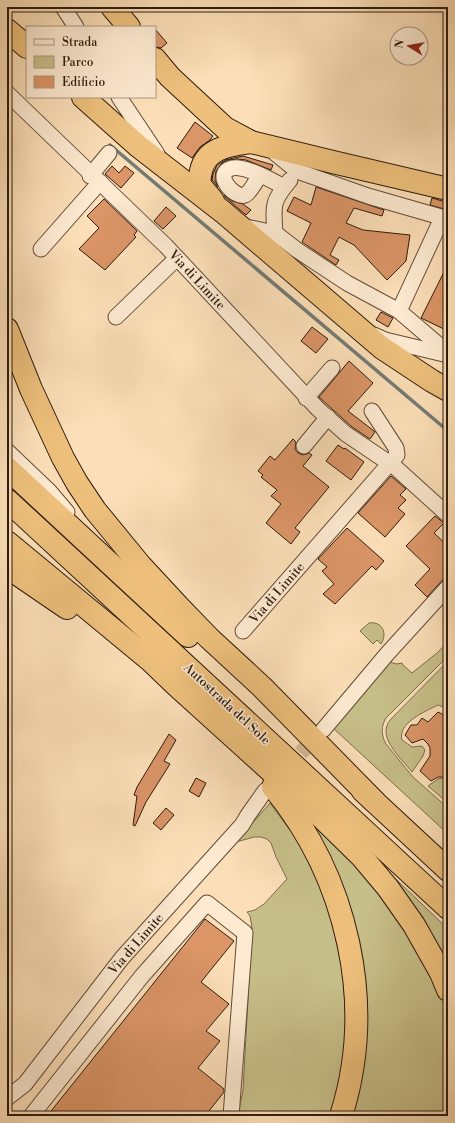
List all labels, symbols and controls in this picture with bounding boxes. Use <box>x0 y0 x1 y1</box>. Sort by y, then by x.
legend <box>26 26 156 98</box>
north arrow <box>389 26 429 66</box>
text: Strada <box>62 35 98 50</box>
text: N <box>392 38 408 50</box>
text: Parco <box>62 55 94 70</box>
text: Edificio <box>62 75 105 90</box>
street label: Via di Limite <box>165 246 229 314</box>
street label: Via di Limite <box>245 559 308 628</box>
street label: Autostrada del Sole <box>180 659 274 749</box>
street label: Via di Limite <box>104 910 167 979</box>

